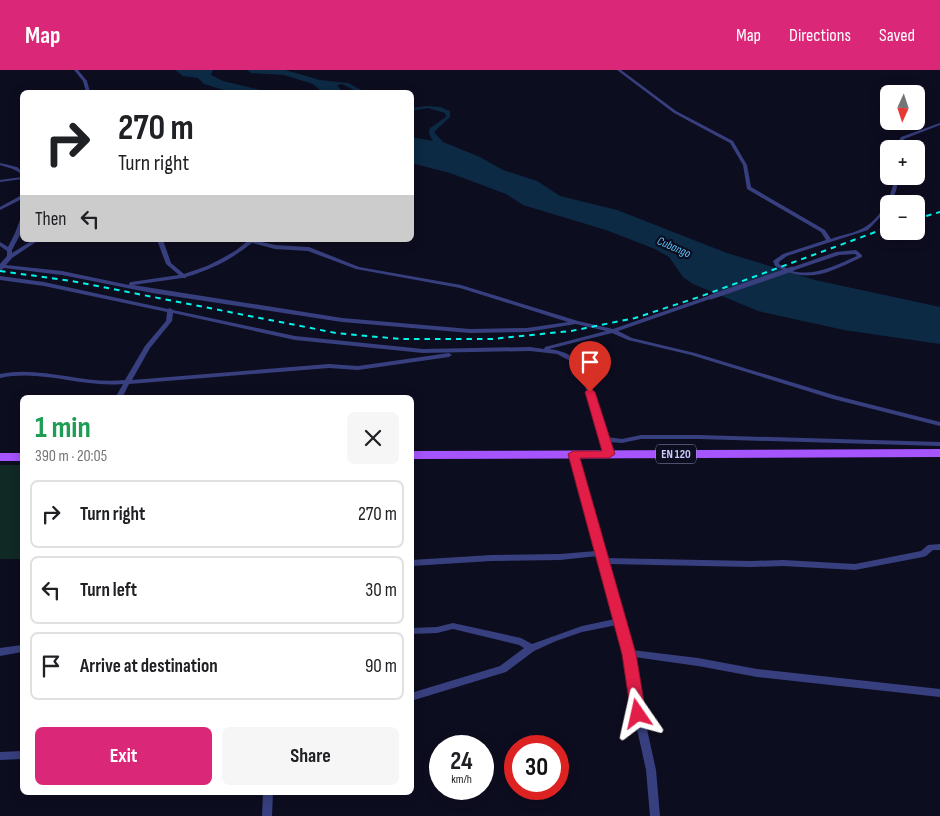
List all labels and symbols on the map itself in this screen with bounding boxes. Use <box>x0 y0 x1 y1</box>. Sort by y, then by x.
north arrow <box>880 85 925 130</box>
water label: Cubango <box>655 233 693 261</box>
pin <box>569 341 611 392</box>
road number: EN 120 <box>656 444 696 464</box>
position arrow <box>611 687 663 739</box>
speed limit sign: 30 <box>504 735 569 800</box>

